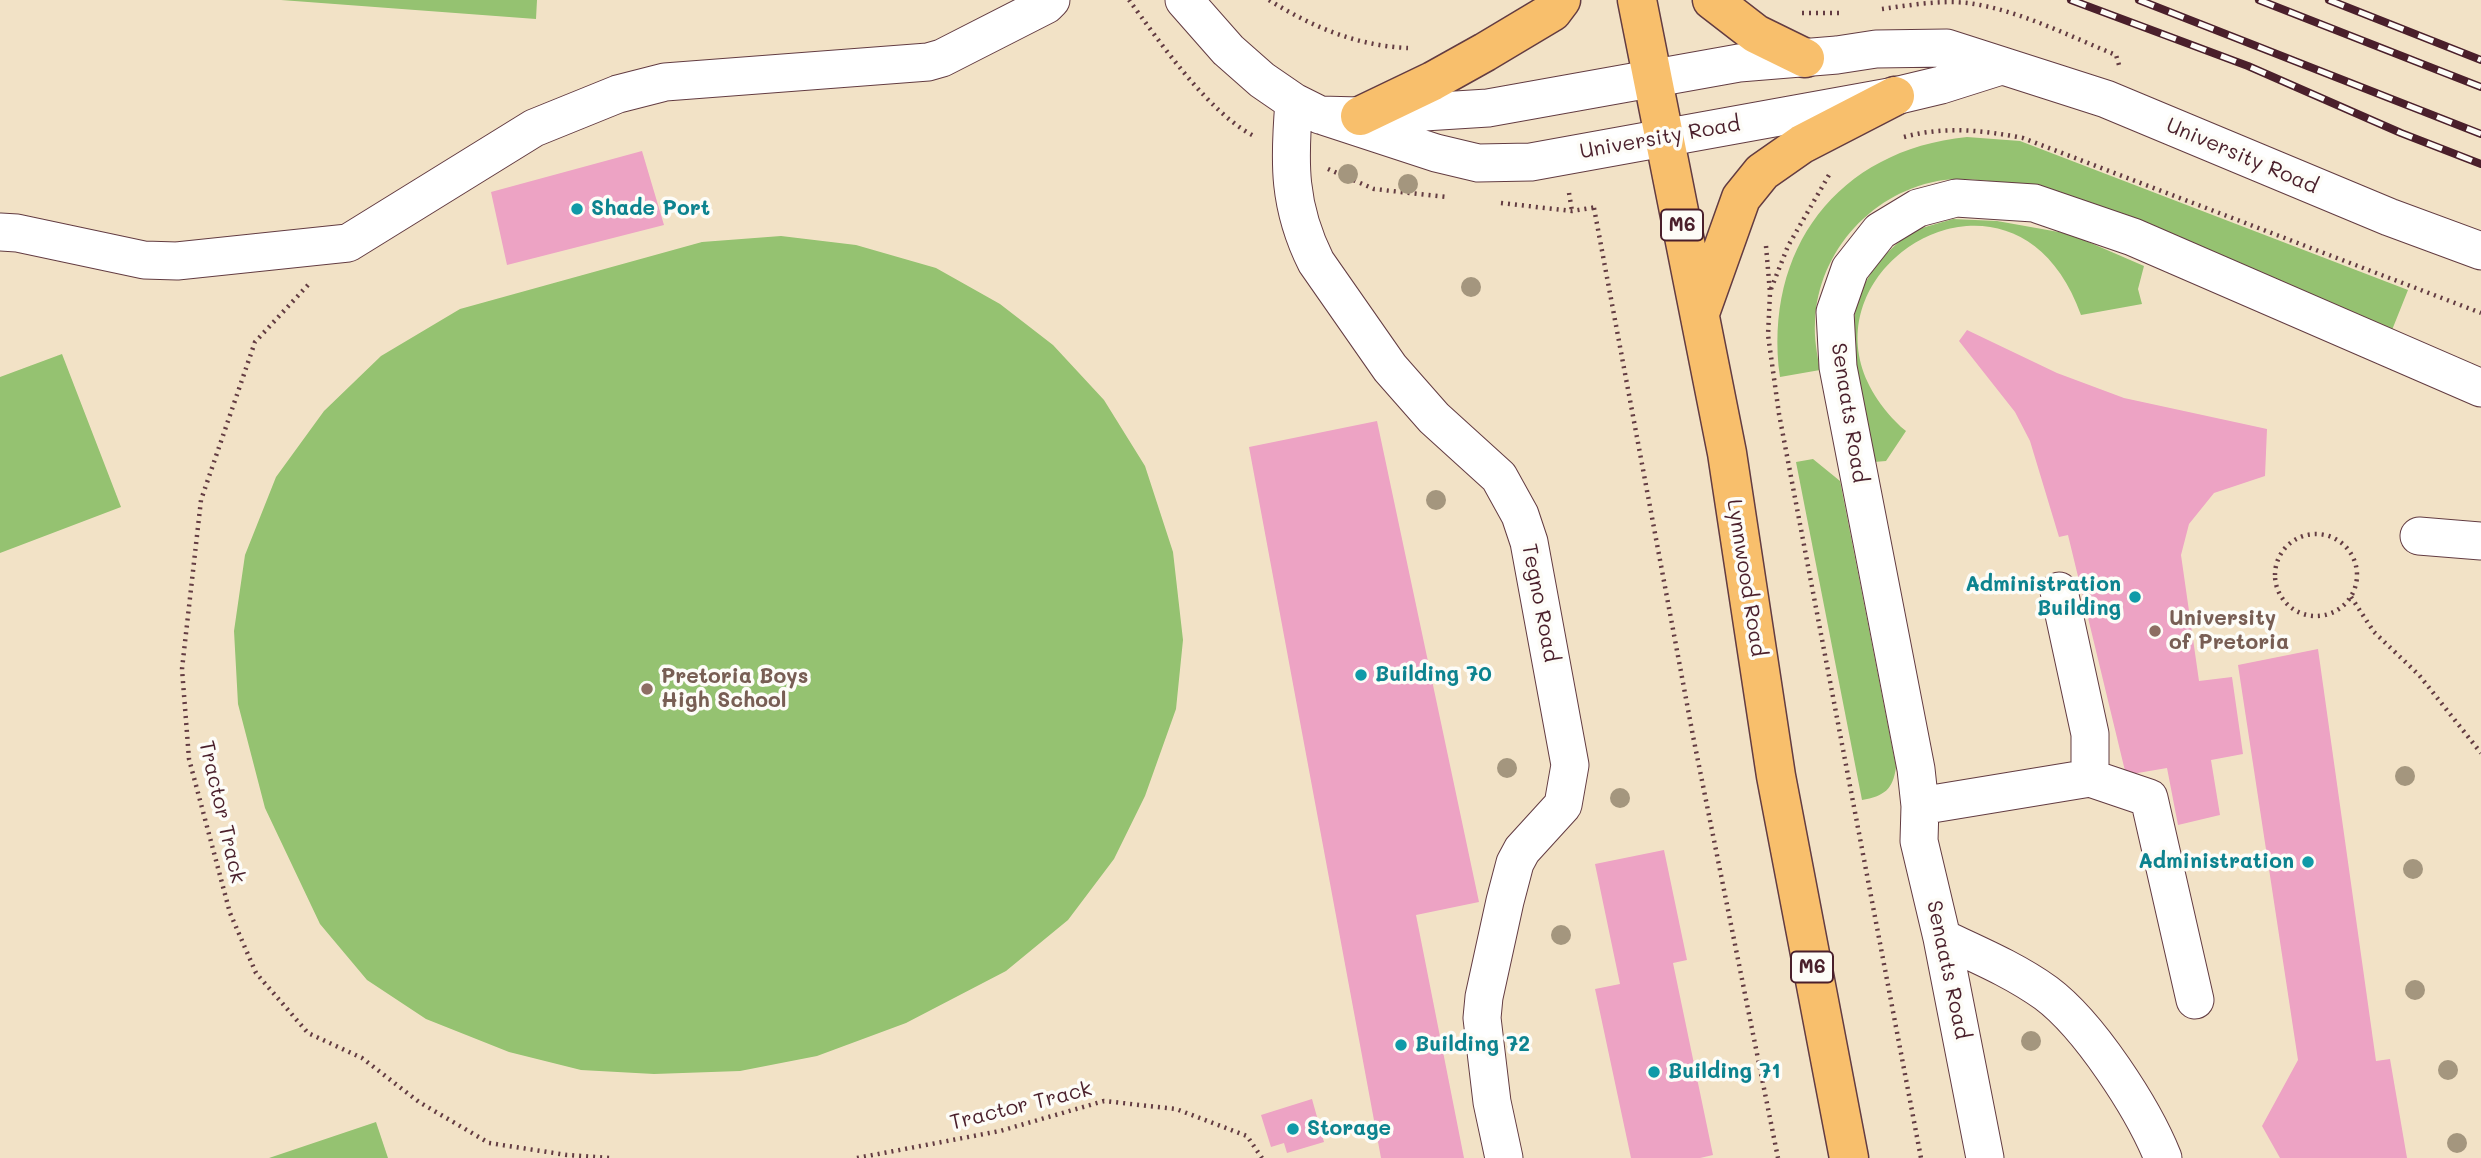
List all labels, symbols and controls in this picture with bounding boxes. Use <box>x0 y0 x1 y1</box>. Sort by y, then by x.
street label: University Road <box>1578 111 1742 165</box>
street label: University Road <box>2162 113 2322 199</box>
place label: Shade Port <box>591 196 710 222</box>
marker: Shade Port <box>569 201 585 217</box>
road number: M6 <box>1661 210 1703 241</box>
street label: Senaats Road <box>1826 341 1872 485</box>
street label: Lynnwood Road <box>1721 498 1771 658</box>
street label: Tegno Road <box>1516 542 1564 664</box>
place label: Administration Building <box>1965 572 2121 622</box>
marker: Administration Building <box>2127 589 2143 605</box>
place label: University of Pretoria <box>2169 606 2289 656</box>
marker: University of Pretoria <box>2147 623 2163 639</box>
place label: Building 70 <box>1375 662 1492 688</box>
place label: Pretoria Boys High School <box>661 664 808 714</box>
marker: Building 70 <box>1353 667 1369 683</box>
marker: Pretoria Boys High School <box>639 681 655 697</box>
street label: Tractor Track <box>193 738 251 886</box>
place label: Administration <box>2138 849 2294 875</box>
marker: Administration <box>2300 854 2316 870</box>
street label: Senaats Road <box>1921 898 1975 1042</box>
road number: M6 <box>1791 951 1833 982</box>
place label: Building 72 <box>1415 1032 1530 1058</box>
marker: Building 72 <box>1393 1037 1409 1053</box>
place label: Building 71 <box>1668 1059 1780 1085</box>
marker: Building 71 <box>1646 1064 1662 1080</box>
street label: Tractor Track <box>947 1076 1095 1136</box>
place label: Storage <box>1307 1116 1391 1142</box>
marker: Storage <box>1285 1121 1301 1137</box>

